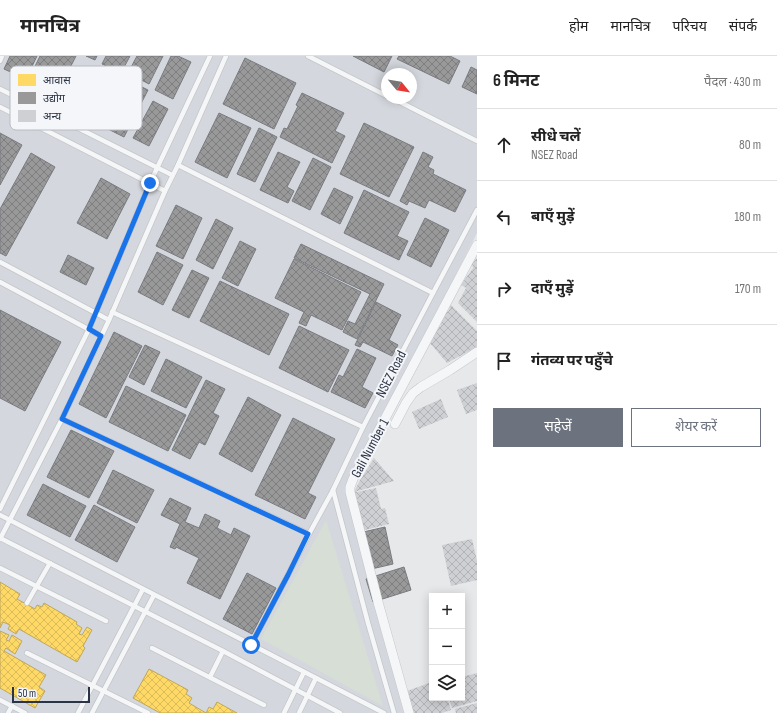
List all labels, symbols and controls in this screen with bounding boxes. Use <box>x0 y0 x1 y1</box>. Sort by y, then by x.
text: मानचित्र <box>20 15 80 38</box>
text: होम <box>569 18 588 35</box>
text: मानचित्र <box>610 18 651 35</box>
text: परिचय <box>673 18 707 35</box>
text: संपर्क <box>729 18 757 35</box>
legend <box>10 66 142 130</box>
north arrow <box>381 68 417 104</box>
text: 6 मिनट <box>493 71 539 91</box>
text: आवास <box>43 74 71 87</box>
text: पैदल · 430 m <box>704 74 761 90</box>
text: उद्योग <box>43 92 66 105</box>
text: अन्य <box>43 110 62 123</box>
text: सीधे चलें <box>531 127 581 146</box>
icon: ahead <box>493 134 515 156</box>
text: 80 m <box>739 137 761 153</box>
text: NSEZ Road <box>531 147 578 163</box>
route end <box>141 174 159 192</box>
icon: left <box>493 206 515 228</box>
text: बाएँ मुड़ें <box>531 207 574 226</box>
text: 180 m <box>735 209 761 225</box>
icon: right <box>493 278 515 300</box>
text: दाएँ मुड़ें <box>531 279 574 298</box>
text: 170 m <box>735 281 761 297</box>
street label: NSEZ Road <box>372 348 410 400</box>
icon: arrive <box>493 350 515 372</box>
text: गंतव्य पर पहुँचे <box>531 351 613 370</box>
button: सहेजें <box>493 408 623 447</box>
button: शेयर करें <box>631 408 761 447</box>
street label: Gali Number 1 <box>347 415 393 481</box>
map controls <box>429 593 465 701</box>
button: + <box>429 593 465 629</box>
button: − <box>429 629 465 665</box>
route start <box>242 636 260 654</box>
button: layers <box>429 665 465 701</box>
scale bar <box>12 685 90 704</box>
text: 50 m <box>18 687 36 700</box>

